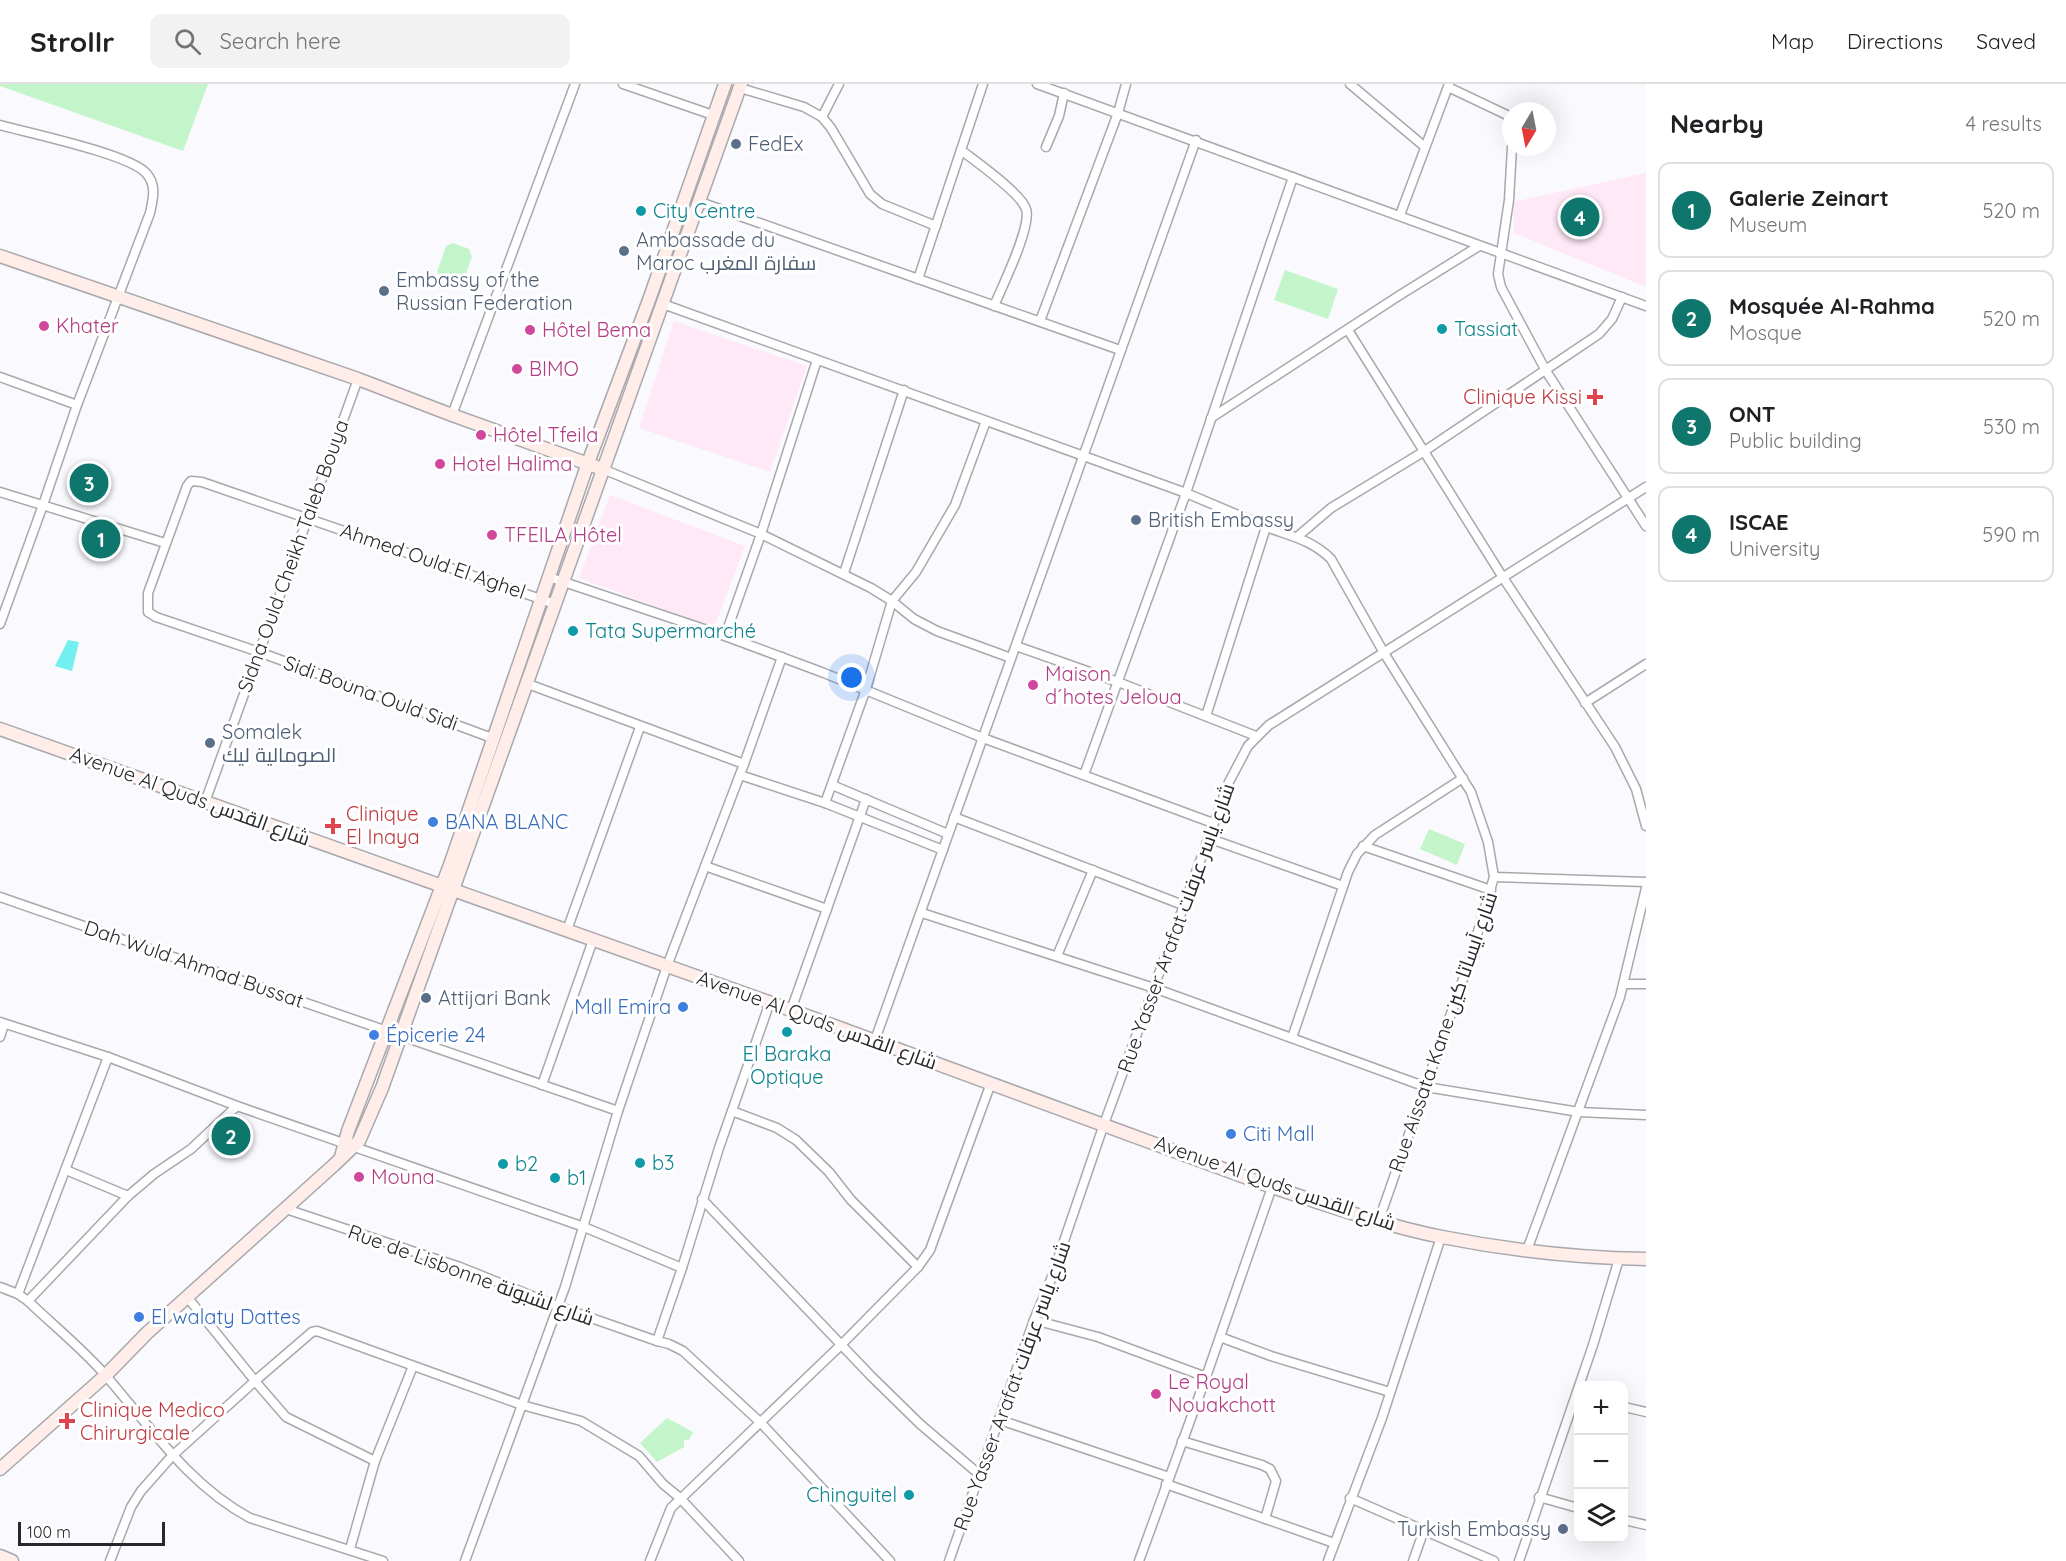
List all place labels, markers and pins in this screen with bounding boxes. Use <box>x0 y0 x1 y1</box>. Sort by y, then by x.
place label: FedEx <box>748 131 803 156</box>
marker: FedEx <box>729 137 743 151</box>
pin: 4 <box>1560 194 1600 240</box>
place label: City Centre <box>653 198 755 223</box>
marker: City Centre <box>634 204 648 218</box>
place label: Ambassade du Maroc سفارة المغرب <box>636 227 816 275</box>
marker: Ambassade du Maroc سفارة المغرب <box>617 244 631 258</box>
place label: Embassy of the Russian Federation <box>396 267 573 315</box>
marker: Embassy of the Russian Federation <box>377 284 391 298</box>
place label: Khater <box>56 313 119 338</box>
place label: Tassiat <box>1454 316 1518 341</box>
place label: Hôtel Bema <box>542 317 651 342</box>
marker: Khater <box>37 319 51 333</box>
marker: Tassiat <box>1435 322 1449 336</box>
marker: Hôtel Bema <box>523 323 537 337</box>
place label: BIMO <box>529 356 579 381</box>
marker: BIMO <box>510 362 524 376</box>
place label: Clinique Kissi <box>1463 384 1582 409</box>
marker: Clinique Kissi <box>1586 388 1604 406</box>
place label: Hôtel Tfeila <box>493 422 598 447</box>
marker: Hôtel Tfeila <box>474 428 488 442</box>
place label: Hotel Halima <box>452 451 572 476</box>
marker: Hotel Halima <box>433 457 447 471</box>
pin: 3 <box>70 460 109 506</box>
place label: British Embassy <box>1148 507 1294 532</box>
marker: British Embassy <box>1129 513 1143 527</box>
pin: 1 <box>82 516 120 562</box>
place label: TFEILA Hôtel <box>504 522 622 547</box>
marker: TFEILA Hôtel <box>485 528 499 542</box>
place label: Tata Supermarché <box>585 618 756 643</box>
marker: Tata Supermarché <box>566 624 580 638</box>
place label: Maison d´hotes Jeloua <box>1045 661 1182 709</box>
marker: Maison d´hotes Jeloua <box>1026 678 1040 692</box>
place label: Somalek الصومالية ليك <box>222 719 336 767</box>
marker: Somalek الصومالية ليك <box>203 736 217 750</box>
place label: Clinique El Inaya <box>346 801 420 849</box>
place label: BANA BLANC <box>445 809 568 834</box>
marker: BANA BLANC <box>426 815 440 829</box>
marker: Clinique El Inaya <box>324 817 342 835</box>
place label: Attijari Bank <box>438 985 551 1010</box>
marker: Attijari Bank <box>419 991 433 1005</box>
place label: Mall Emira <box>574 994 671 1019</box>
marker: Mall Emira <box>676 1000 690 1014</box>
place label: Épicerie 24 <box>386 1022 485 1047</box>
marker: El Baraka Optique <box>780 1025 794 1039</box>
marker: Épicerie 24 <box>367 1028 381 1042</box>
place label: El Baraka Optique <box>743 1041 831 1089</box>
pin: 2 <box>212 1114 250 1158</box>
place label: Citi Mall <box>1243 1121 1315 1146</box>
marker: Citi Mall <box>1224 1127 1238 1141</box>
place label: b3 <box>652 1150 675 1175</box>
place label: b2 <box>515 1151 538 1176</box>
marker: b3 <box>633 1156 647 1170</box>
marker: b2 <box>496 1157 510 1171</box>
place label: Mouna <box>371 1164 435 1189</box>
place label: b1 <box>567 1165 587 1190</box>
marker: Mouna <box>352 1170 366 1184</box>
marker: b1 <box>548 1171 562 1185</box>
place label: El walaty Dattes <box>151 1304 301 1329</box>
marker: El walaty Dattes <box>132 1310 146 1324</box>
place label: Le Royal Nouakchott <box>1168 1369 1276 1417</box>
marker: Le Royal Nouakchott <box>1149 1387 1163 1401</box>
place label: Clinique Medico Chirurgicale <box>80 1397 225 1445</box>
marker: Clinique Medico Chirurgicale <box>58 1412 76 1430</box>
place label: Chinguitel <box>806 1482 897 1507</box>
marker: Chinguitel <box>902 1488 916 1502</box>
place label: Turkish Embassy <box>1397 1516 1551 1541</box>
marker: Turkish Embassy <box>1556 1522 1570 1536</box>

